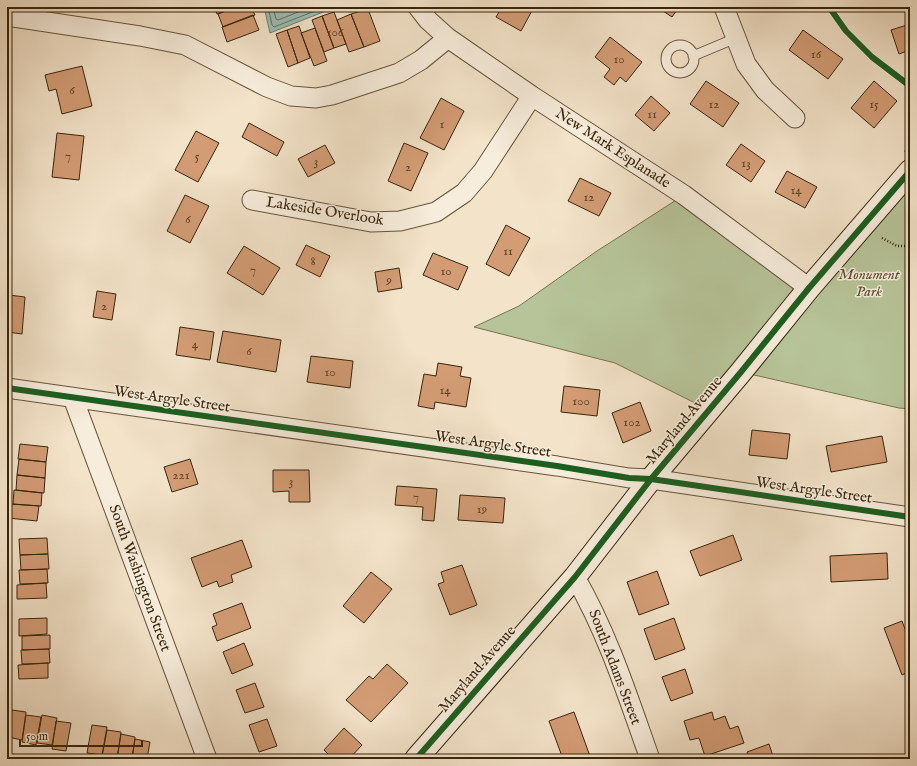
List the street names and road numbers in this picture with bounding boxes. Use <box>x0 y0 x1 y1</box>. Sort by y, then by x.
street label: New Mark Esplanade <box>552 104 674 192</box>
street label: Lakeside Overlook <box>265 192 386 230</box>
street label: Maryland Avenue <box>642 372 726 468</box>
street label: West Argyle Street <box>113 381 231 417</box>
street label: West Argyle Street <box>434 426 552 462</box>
street label: West Argyle Street <box>755 472 873 508</box>
street label: South Washington Street <box>105 502 175 654</box>
street label: South Adams Street <box>584 607 646 727</box>
street label: Maryland Avenue <box>434 622 520 716</box>

